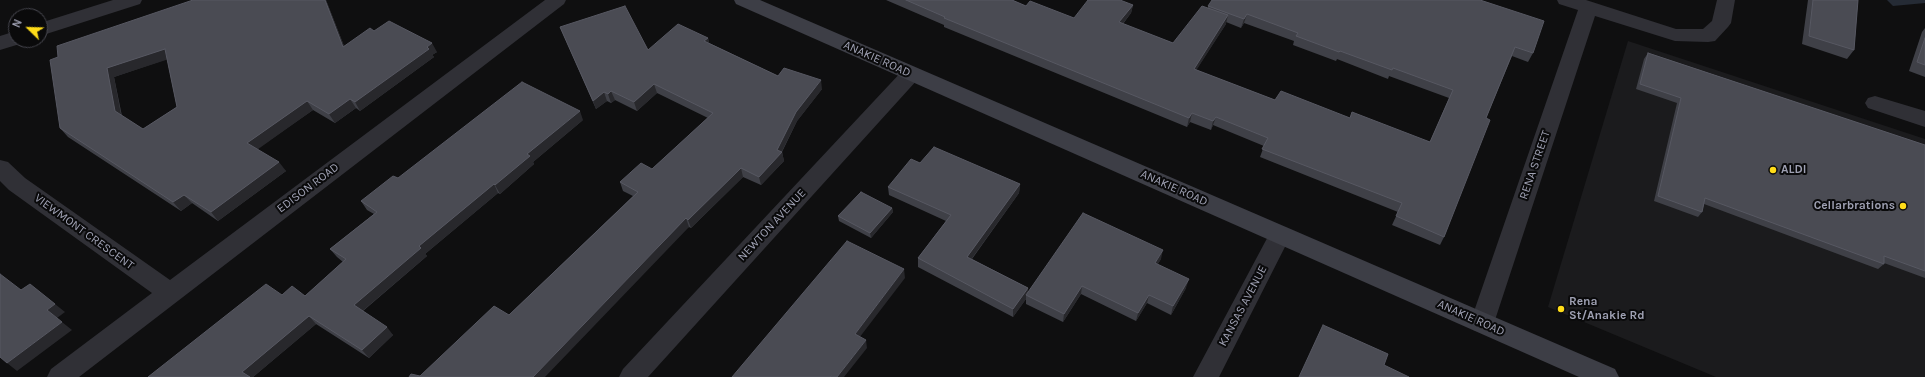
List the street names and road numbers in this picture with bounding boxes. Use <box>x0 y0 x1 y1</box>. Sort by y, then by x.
street label: ANAKIE ROAD <box>841 38 913 80</box>
street label: RENA STREET <box>1516 129 1554 201</box>
street label: EDISON ROAD <box>274 160 342 216</box>
street label: ANAKIE ROAD <box>1138 167 1210 209</box>
street label: NEWTON AVENUE <box>735 186 809 264</box>
street label: VIEWMONT CRESCENT <box>31 191 137 273</box>
street label: KANSAS AVENUE <box>1216 263 1270 349</box>
street label: ANAKIE ROAD <box>1435 297 1507 339</box>

